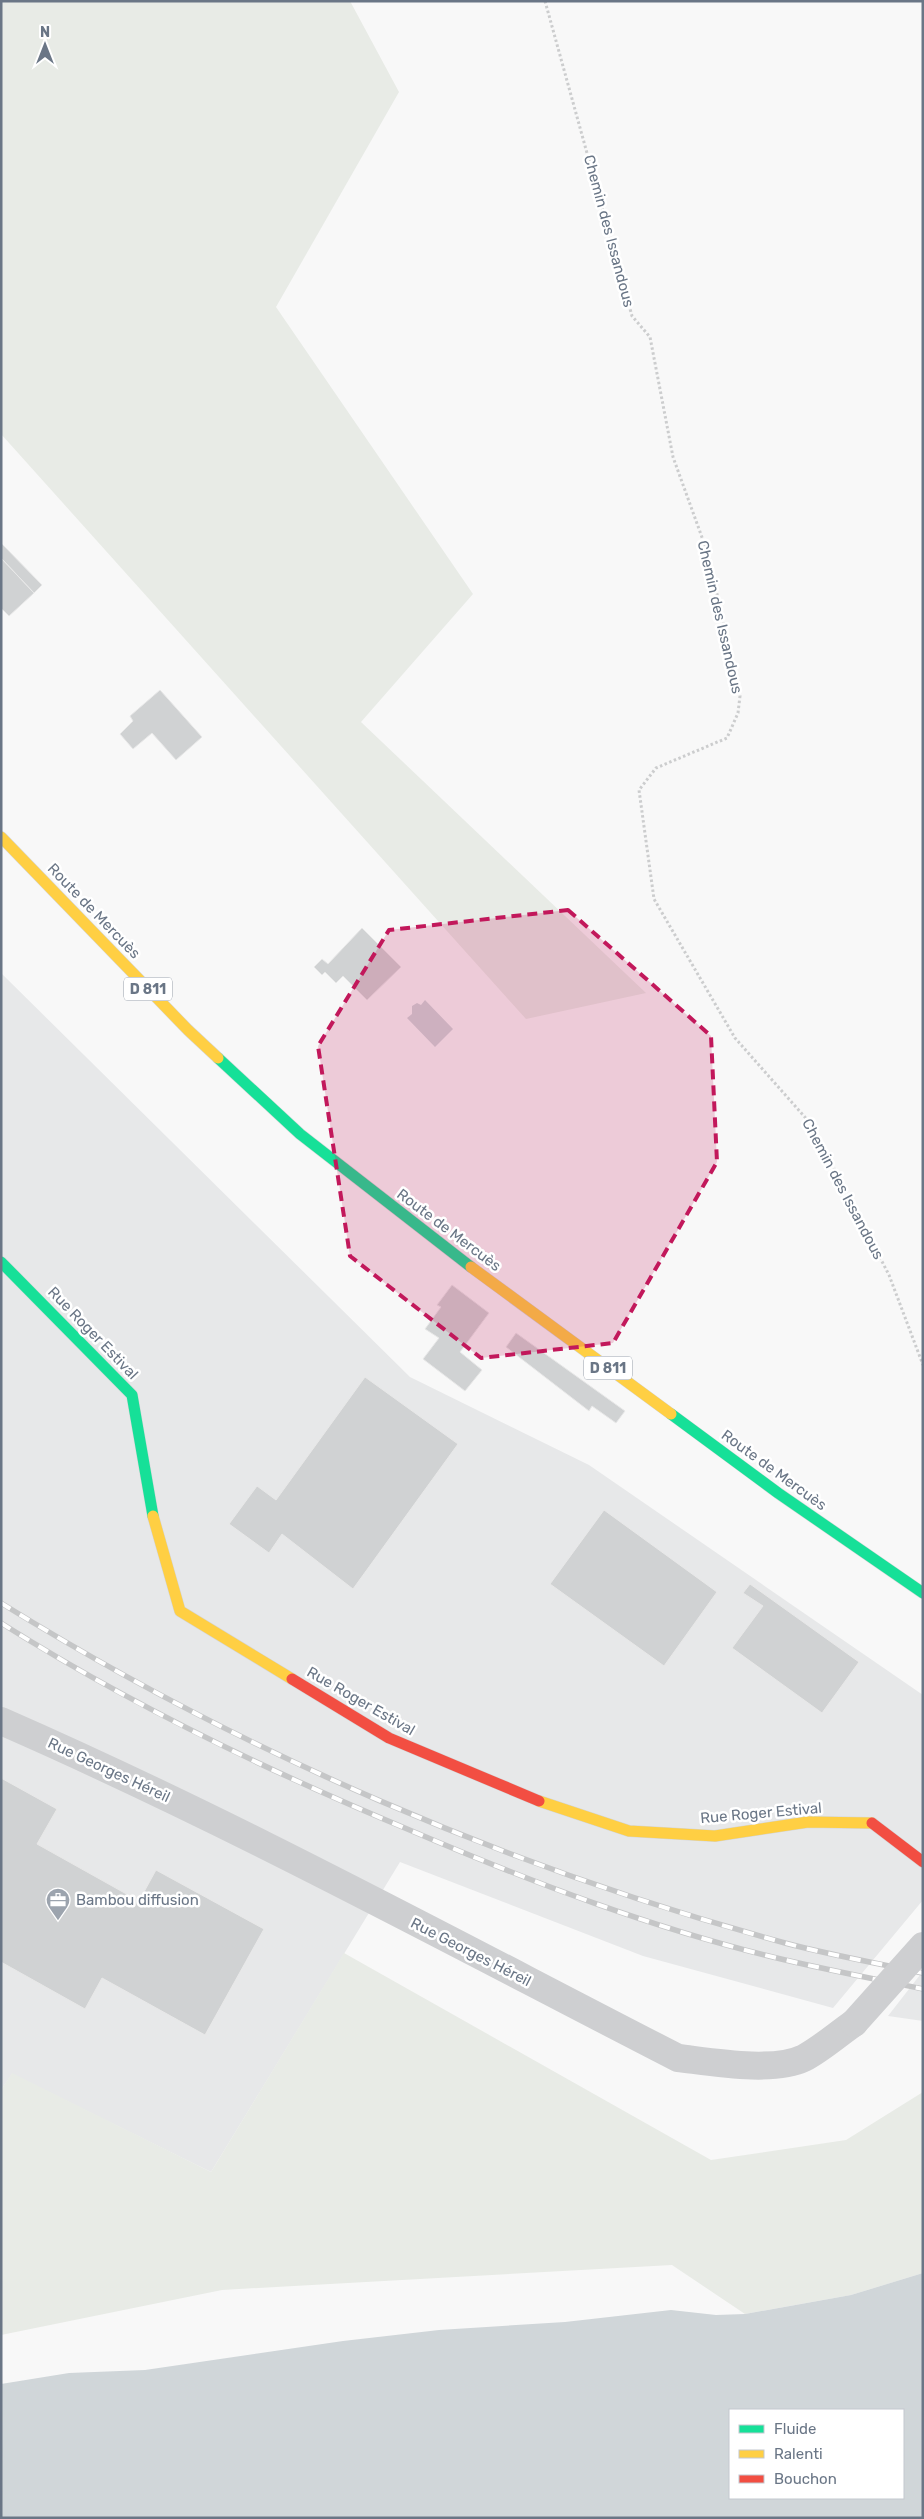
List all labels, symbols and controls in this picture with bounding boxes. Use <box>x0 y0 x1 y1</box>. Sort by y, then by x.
north arrow <box>20 20 70 70</box>
text: N <box>40 24 50 41</box>
street label: Chemin des Issandous <box>580 153 638 309</box>
street label: Chemin des Issandous <box>694 539 746 696</box>
street label: Route de Mercuès <box>44 860 144 963</box>
road number: D 811 <box>124 978 172 1001</box>
street label: Chemin des Issandous <box>798 1116 888 1263</box>
street label: Route de Mercuès <box>393 1185 505 1275</box>
street label: Rue Roger Estival <box>44 1283 142 1383</box>
road number: D 811 <box>584 1356 632 1380</box>
street label: Route de Mercuès <box>718 1426 830 1514</box>
street label: Rue Roger Estival <box>304 1663 418 1739</box>
street label: Rue Georges Héreil <box>45 1734 173 1806</box>
street label: Rue Roger Estival <box>700 1799 822 1827</box>
office icon: Bambou diffusion <box>45 1887 71 1921</box>
place label: Bambou diffusion <box>76 1891 199 1909</box>
street label: Rue Georges Héreil <box>408 1914 534 1990</box>
legend <box>729 2409 904 2499</box>
text: Fluide <box>774 2420 816 2438</box>
text: Ralenti <box>774 2445 823 2463</box>
text: Bouchon <box>774 2470 837 2488</box>

